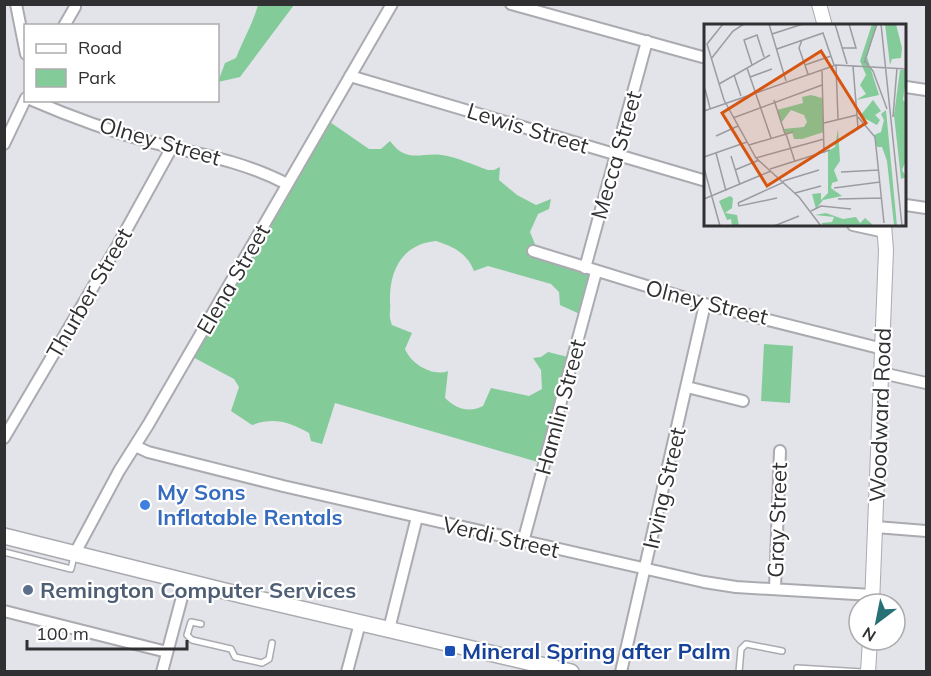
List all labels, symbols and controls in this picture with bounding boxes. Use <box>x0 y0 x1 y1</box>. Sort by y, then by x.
legend <box>24 24 219 102</box>
inset map <box>704 24 907 226</box>
text: Road <box>78 36 122 59</box>
text: Park <box>78 66 117 89</box>
street label: Mecca Street <box>584 87 648 222</box>
street label: Lewis Street <box>464 96 592 160</box>
street label: Olney Street <box>96 110 224 172</box>
street label: Elena Street <box>190 219 276 339</box>
street label: Thurber Street <box>40 222 138 363</box>
street label: Olney Street <box>643 273 771 331</box>
street label: Woodward Road <box>863 327 897 503</box>
street label: Hamlin Street <box>528 336 592 478</box>
street label: Irving Street <box>636 424 692 552</box>
street label: Gray Street <box>761 462 793 578</box>
place label: My Sons Inflatable Rentals <box>157 478 343 531</box>
marker: My Sons Inflatable Rentals <box>138 498 152 512</box>
street label: Verdi Street <box>440 510 562 564</box>
place label: Remington Computer Services <box>40 576 356 604</box>
marker: Remington Computer Services <box>21 583 35 597</box>
north arrow <box>847 592 907 652</box>
scale bar <box>27 613 188 651</box>
text: 100 m <box>36 622 89 645</box>
text: N <box>859 623 879 646</box>
place label: Mineral Spring after Palm <box>462 637 731 665</box>
marker: Mineral Spring after Palm <box>443 644 457 658</box>

